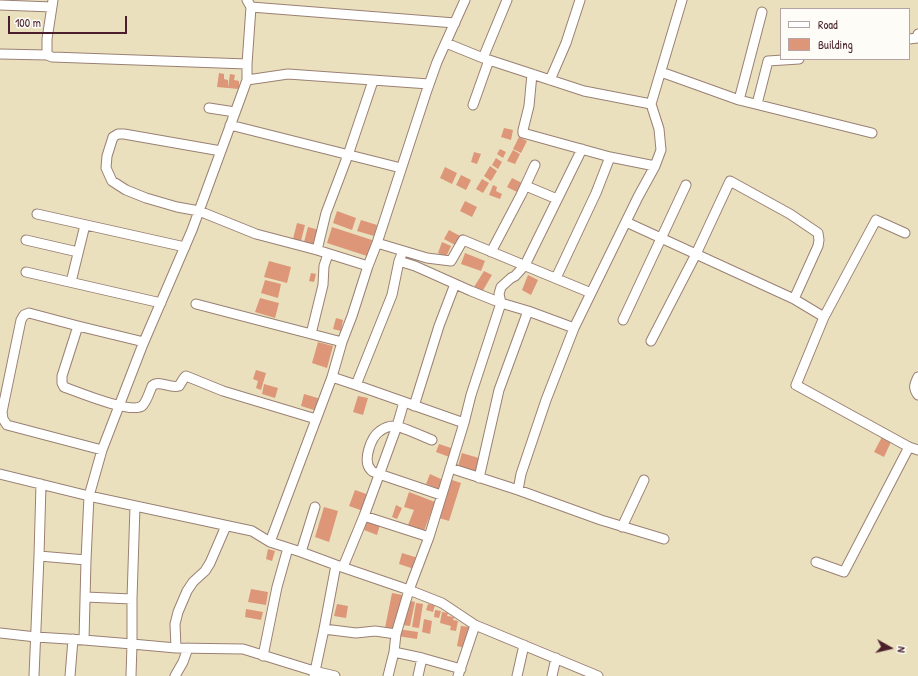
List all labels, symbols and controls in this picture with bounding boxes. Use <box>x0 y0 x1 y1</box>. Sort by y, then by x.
scale bar <box>10 8 129 34</box>
legend <box>780 8 910 60</box>
text: 100 m <box>15 14 41 31</box>
text: Road <box>818 16 838 33</box>
text: Building <box>818 36 853 53</box>
north arrow <box>870 628 910 668</box>
text: N <box>895 646 909 654</box>

